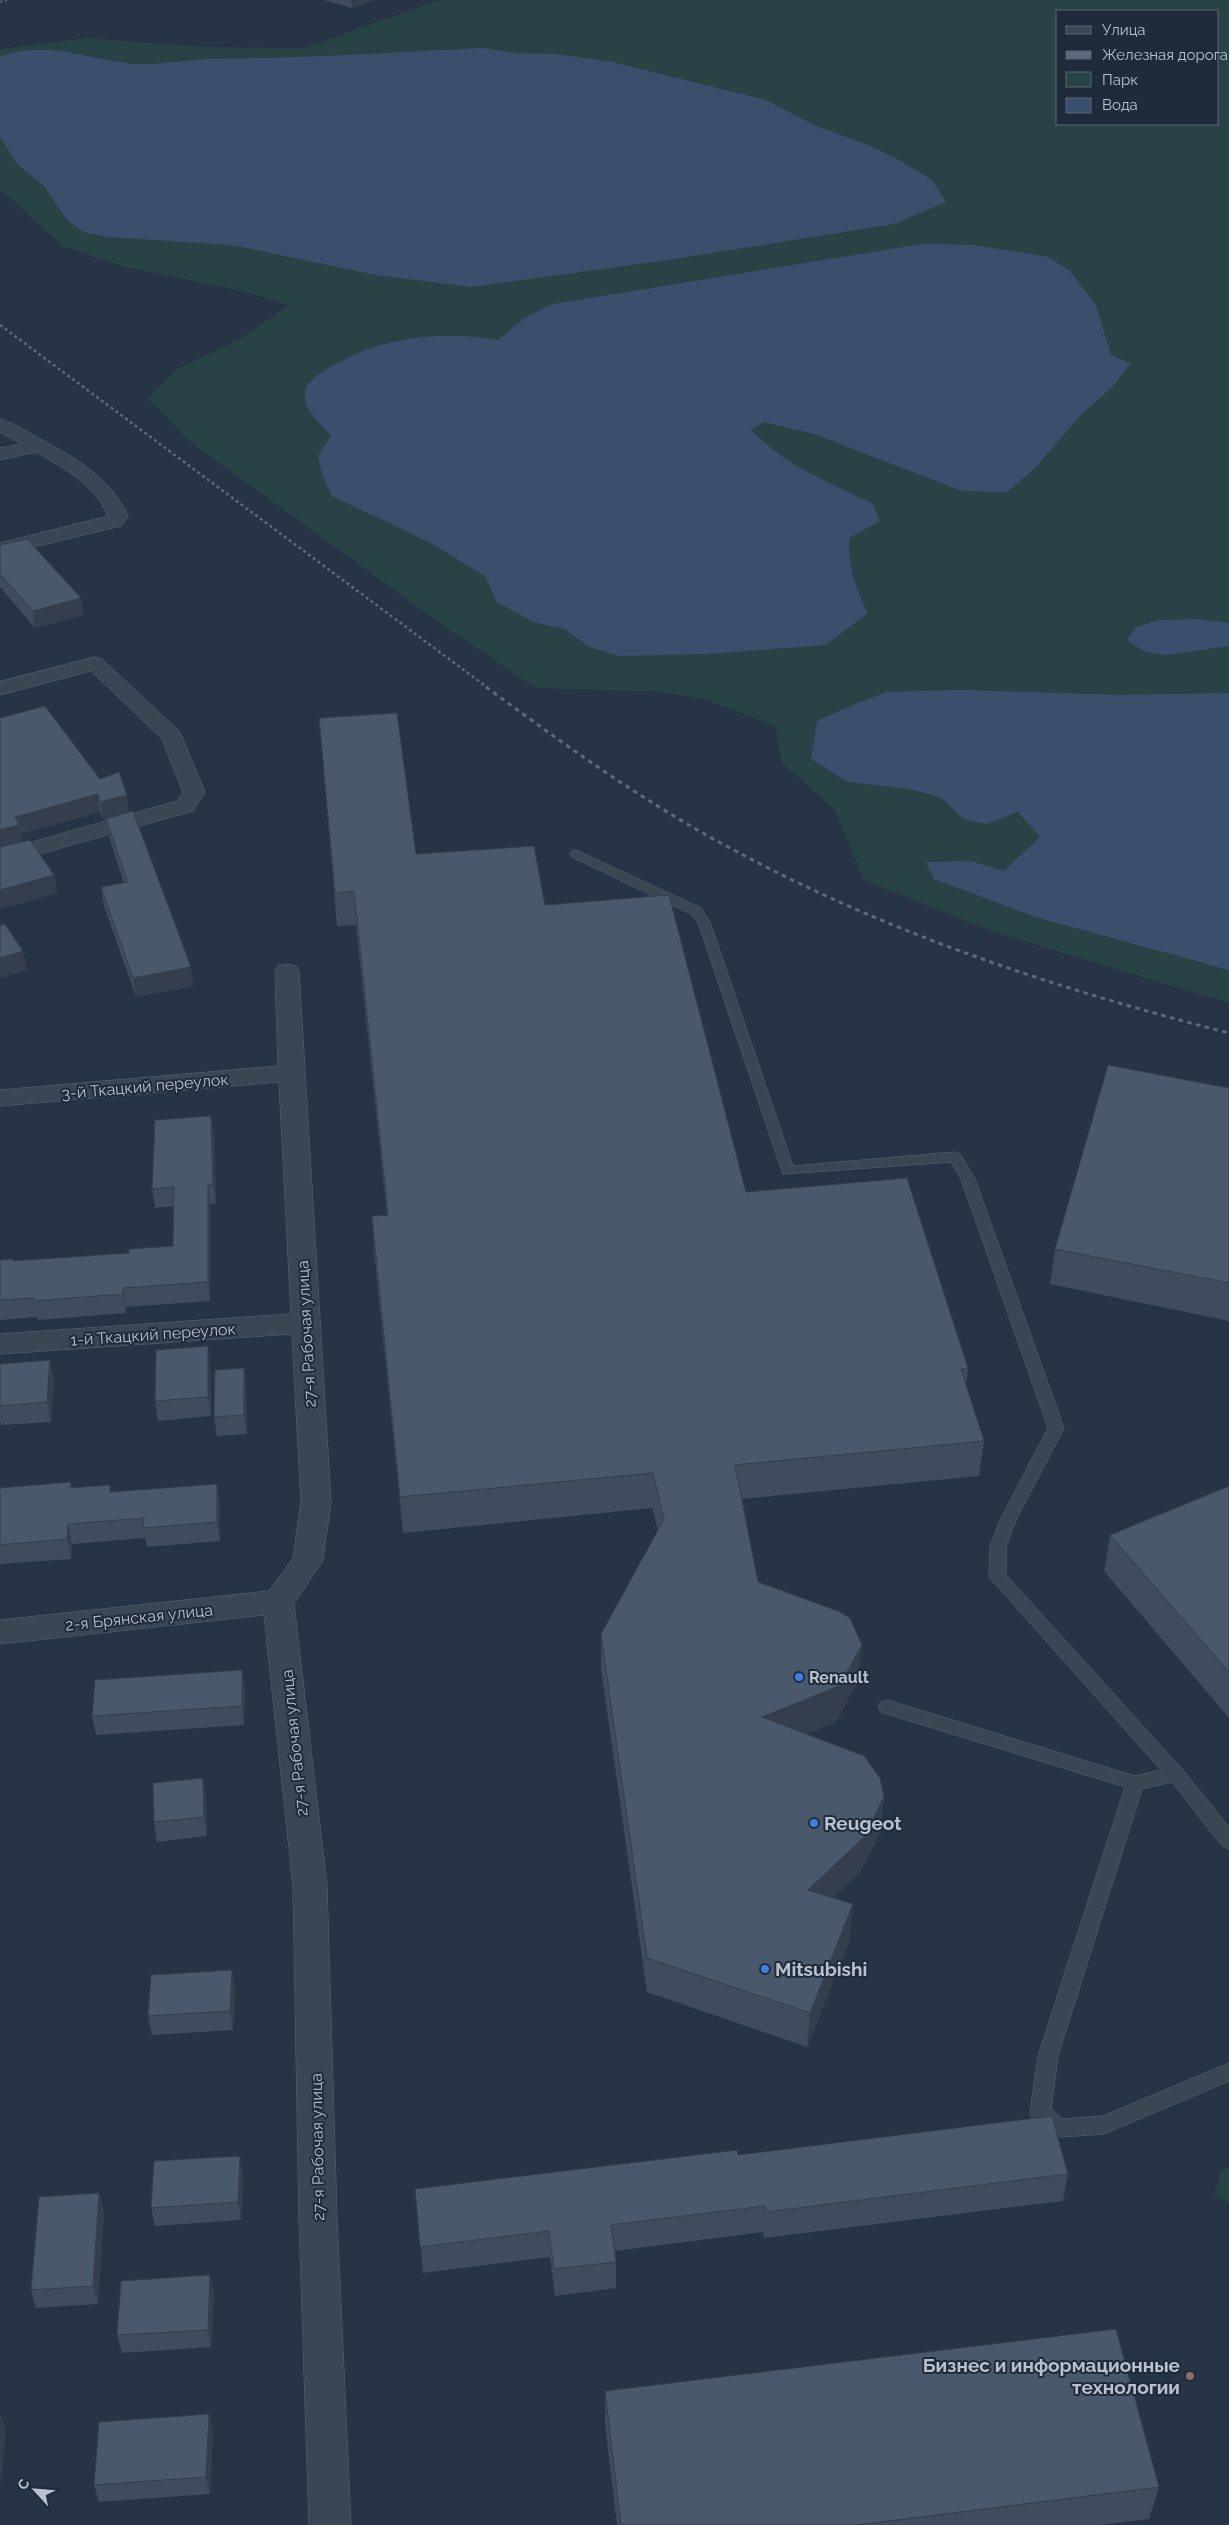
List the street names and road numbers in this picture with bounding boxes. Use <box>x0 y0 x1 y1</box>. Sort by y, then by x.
street label: 3-й Ткацкий переулок <box>61 1070 229 1103</box>
street label: 27-я Рабочая улица <box>293 1260 320 1408</box>
street label: 1-й Ткацкий переулок <box>70 1319 236 1350</box>
street label: 2-я Брянская улица <box>64 1600 214 1635</box>
street label: 27-я Рабочая улица <box>277 1669 312 1817</box>
street label: 27-я Рабочая улица <box>307 2073 328 2221</box>

